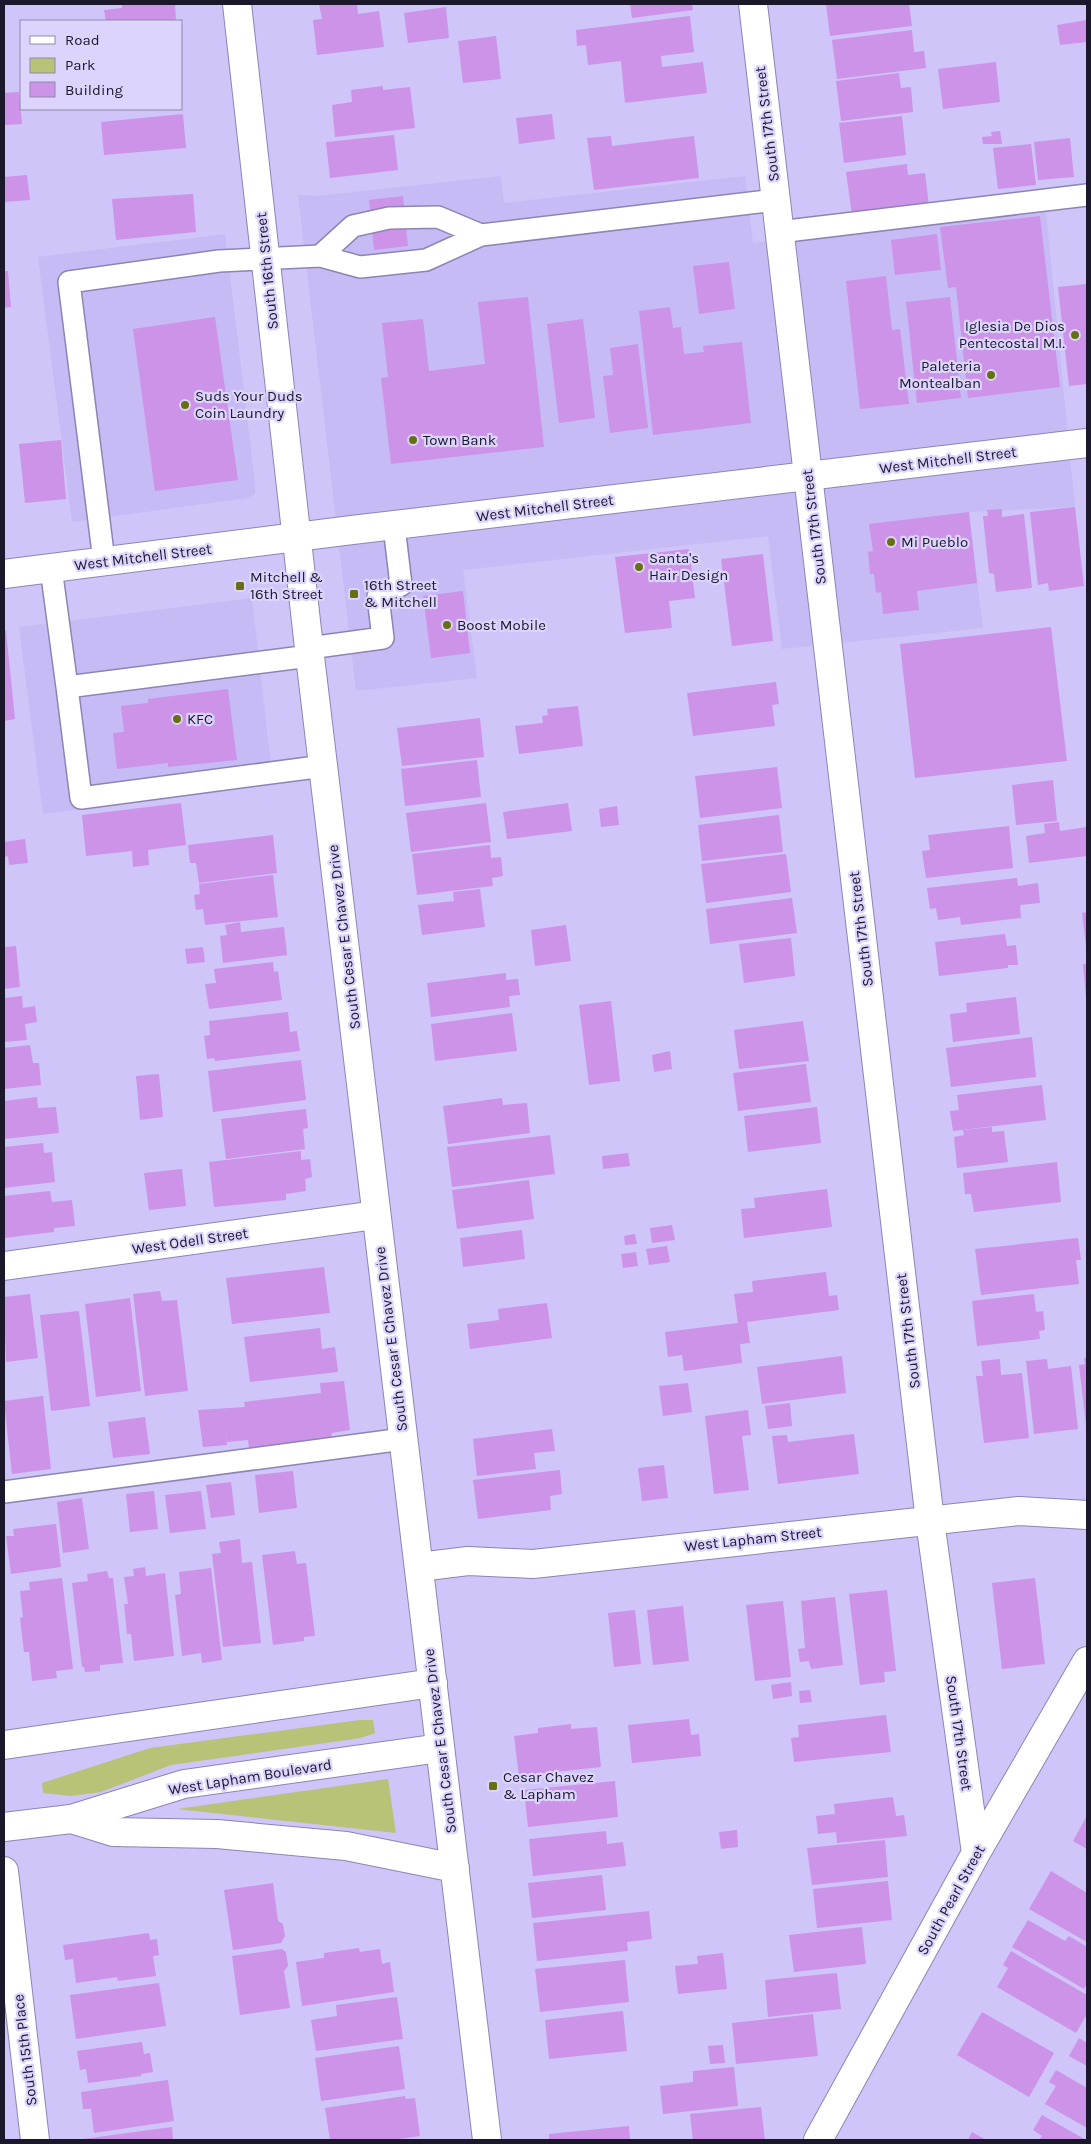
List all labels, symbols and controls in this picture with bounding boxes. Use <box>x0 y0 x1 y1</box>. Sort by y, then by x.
legend <box>20 20 182 110</box>
text: Road <box>65 31 100 49</box>
text: Park <box>65 56 95 74</box>
street label: South 17th Street <box>751 65 783 183</box>
text: Building <box>65 81 123 99</box>
street label: South 16th Street <box>252 211 282 330</box>
place label: Iglesia De Dios Pentecostal M.I. <box>959 317 1065 352</box>
marker: Iglesia De Dios Pentecostal M.I. <box>1069 329 1081 341</box>
place label: Paleteria Montealban <box>899 357 981 392</box>
marker: Paleteria Montealban <box>985 369 997 381</box>
place label: Suds Your Duds Coin Laundry <box>195 387 303 422</box>
marker: Suds Your Duds Coin Laundry <box>179 399 191 411</box>
place label: Town Bank <box>423 431 496 449</box>
marker: Town Bank <box>407 434 419 446</box>
street label: West Mitchell Street <box>878 443 1018 477</box>
street label: South 17th Street <box>798 468 830 586</box>
street label: West Mitchell Street <box>475 491 615 525</box>
place label: Mi Pueblo <box>901 533 968 551</box>
marker: Mi Pueblo <box>885 536 897 548</box>
street label: West Mitchell Street <box>73 540 213 574</box>
place label: Santa's Hair Design <box>649 549 728 584</box>
marker: Santa's Hair Design <box>633 561 645 573</box>
place label: Mitchell & 16th Street <box>250 568 323 603</box>
place label: 16th Street & Mitchell <box>364 576 437 611</box>
marker: Mitchell & 16th Street <box>234 580 246 592</box>
marker: 16th Street & Mitchell <box>348 588 360 600</box>
place label: Boost Mobile <box>457 616 546 634</box>
marker: Boost Mobile <box>441 619 453 631</box>
place label: KFC <box>187 710 213 728</box>
marker: KFC <box>171 713 183 725</box>
street label: South Cesar E Chavez Drive <box>324 844 364 1030</box>
street label: South 17th Street <box>845 870 877 988</box>
street label: West Odell Street <box>131 1224 250 1258</box>
street label: South Cesar E Chavez Drive <box>371 1246 411 1432</box>
street label: South 17th Street <box>892 1272 924 1390</box>
street label: West Lapham Street <box>684 1523 823 1555</box>
street label: South Cesar E Chavez Drive <box>420 1648 460 1834</box>
street label: South 17th Street <box>942 1674 976 1792</box>
street label: West Lapham Boulevard <box>167 1755 333 1799</box>
place label: Cesar Chavez & Lapham <box>503 1768 594 1803</box>
marker: Cesar Chavez & Lapham <box>487 1780 499 1792</box>
street label: South Pearl Street <box>913 1841 989 1958</box>
street label: South 15th Place <box>9 1993 41 2107</box>

